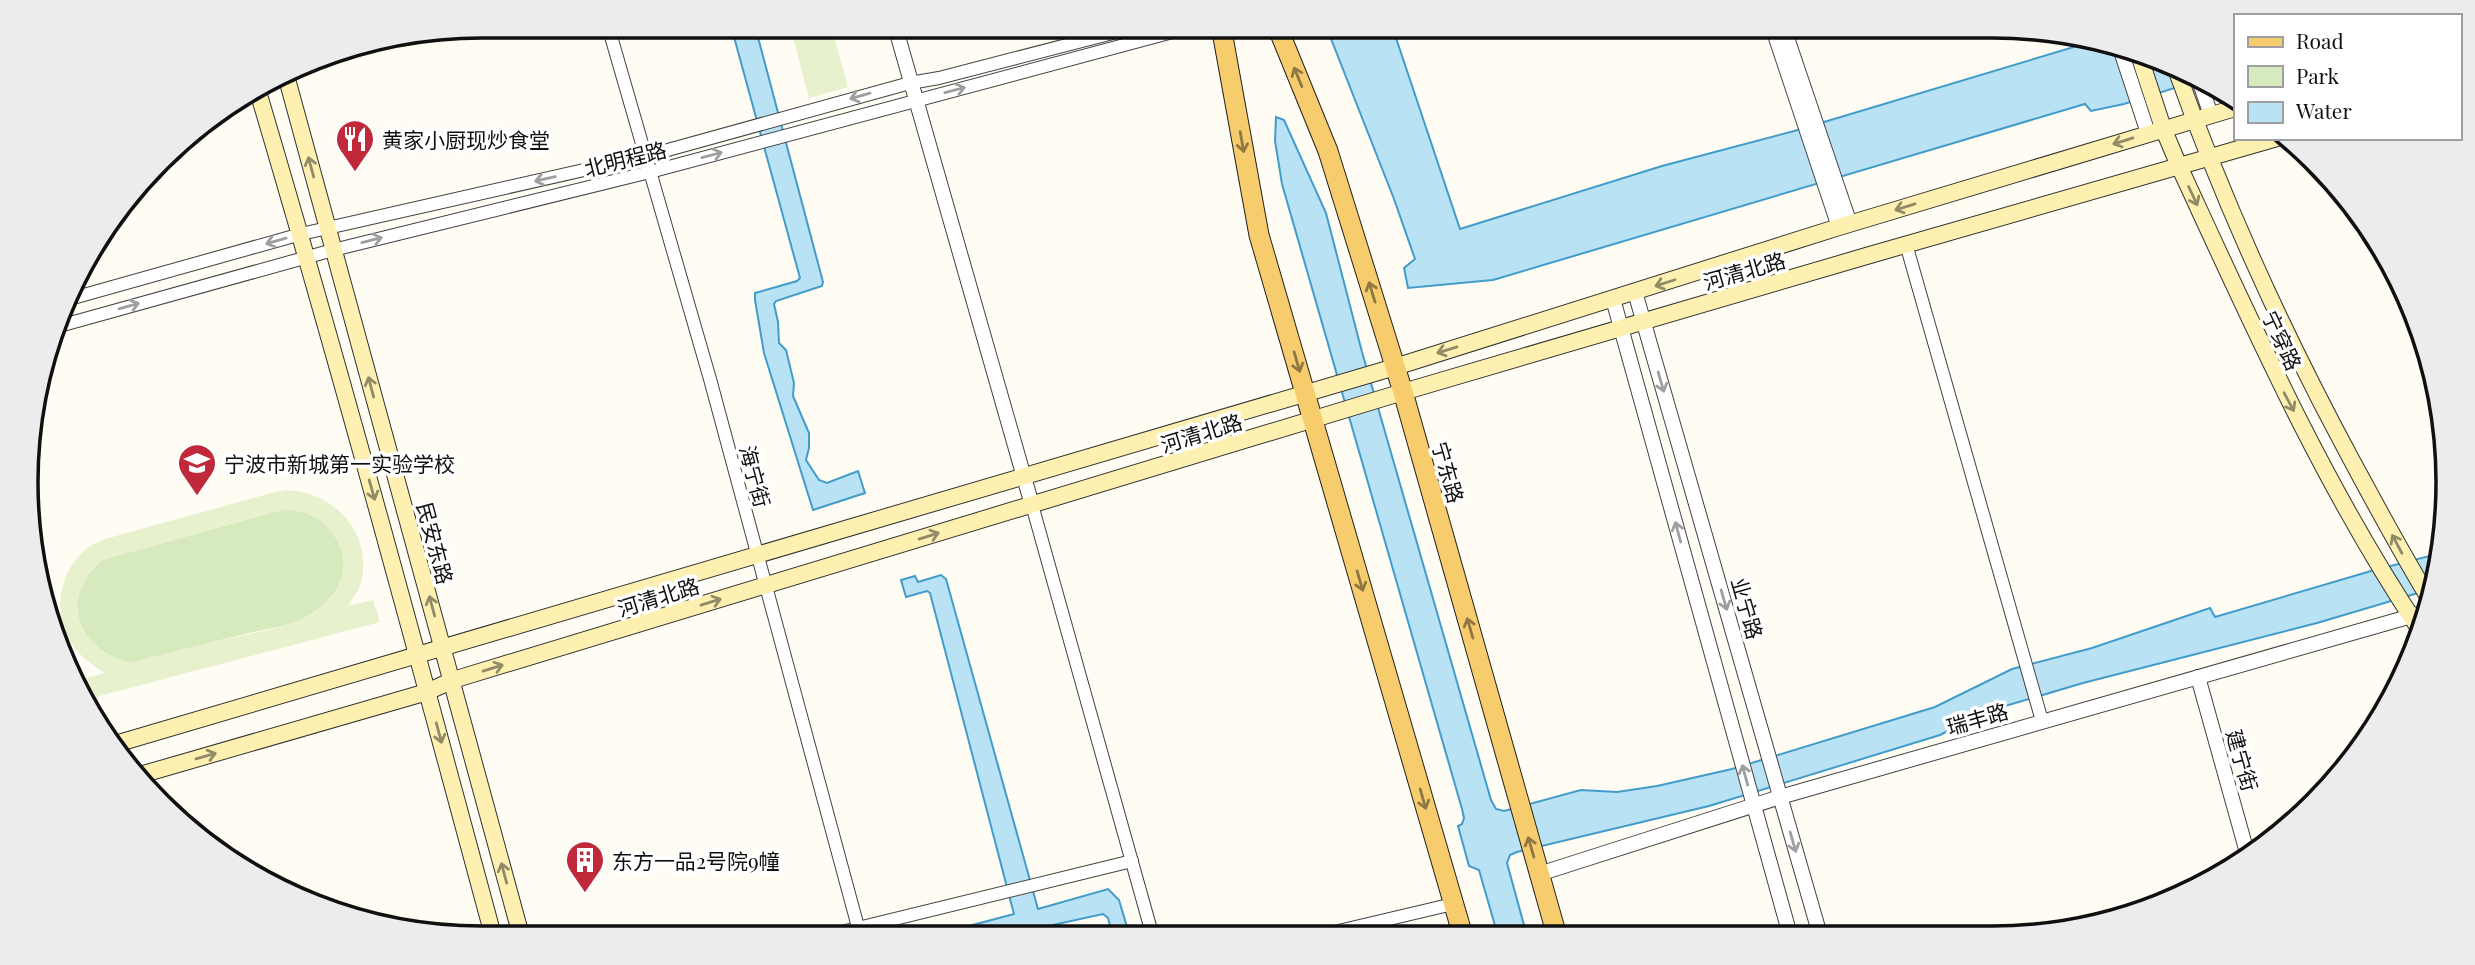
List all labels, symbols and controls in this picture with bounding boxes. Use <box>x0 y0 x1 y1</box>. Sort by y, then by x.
legend <box>2234 14 2461 140</box>
text: Road <box>2296 26 2344 54</box>
text: Park <box>2296 61 2340 89</box>
one-way arrow <box>1290 66 1303 88</box>
one-way arrow <box>943 83 966 96</box>
one-way arrow <box>849 91 871 104</box>
text: Water <box>2295 96 2352 124</box>
restaurant icon: 黄家小厨现炒食堂 <box>334 118 376 173</box>
place label: 黄家小厨现炒食堂 <box>382 125 550 153</box>
one-way arrow <box>1236 130 1249 153</box>
street label: 北明程路 <box>581 134 669 182</box>
one-way arrow <box>2112 135 2134 148</box>
one-way arrow <box>700 148 723 161</box>
one-way arrow <box>304 156 317 179</box>
one-way arrow <box>534 173 557 186</box>
one-way arrow <box>2187 185 2200 206</box>
one-way arrow <box>1894 202 1916 215</box>
one-way arrow <box>360 233 383 246</box>
one-way arrow <box>265 235 288 248</box>
street label: 河清北路 <box>1700 245 1788 295</box>
one-way arrow <box>1654 278 1676 290</box>
one-way arrow <box>1364 281 1377 303</box>
one-way arrow <box>118 299 140 312</box>
street label: 宁穿路 <box>2257 306 2309 374</box>
one-way arrow <box>1437 345 1459 358</box>
one-way arrow <box>1291 351 1304 373</box>
one-way arrow <box>1655 370 1668 392</box>
one-way arrow <box>364 376 377 398</box>
one-way arrow <box>2283 391 2296 412</box>
street label: 河清北路 <box>1157 406 1245 458</box>
street label: 宁东路 <box>1427 438 1471 506</box>
school or university icon: 宁波市新城第一实验学校 <box>176 442 218 497</box>
street label: 海宁街 <box>734 442 778 510</box>
place label: 宁波市新城第一实验学校 <box>224 449 455 477</box>
one-way arrow <box>366 479 379 501</box>
street label: 民安东路 <box>412 499 460 587</box>
one-way arrow <box>1671 522 1684 544</box>
one-way arrow <box>917 528 939 541</box>
one-way arrow <box>2390 534 2403 555</box>
one-way arrow <box>1355 569 1368 591</box>
street label: 河清北路 <box>614 570 702 622</box>
street label: 业宁路 <box>1726 574 1770 642</box>
one-way arrow <box>1718 589 1731 611</box>
one-way arrow <box>425 595 438 618</box>
one-way arrow <box>700 595 722 608</box>
one-way arrow <box>1462 617 1475 639</box>
one-way arrow <box>482 661 504 674</box>
street label: 瑞丰路 <box>1943 696 2011 740</box>
one-way arrow <box>433 722 446 744</box>
street label: 建宁街 <box>2221 726 2265 794</box>
one-way arrow <box>194 749 216 762</box>
one-way arrow <box>1738 764 1751 786</box>
one-way arrow <box>1418 788 1431 810</box>
one-way arrow <box>1788 831 1801 853</box>
one-way arrow <box>1524 836 1537 858</box>
building icon: 东方一品2号院9幢 <box>564 839 606 894</box>
place label: 东方一品2号院9幢 <box>612 846 780 874</box>
one-way arrow <box>497 862 510 885</box>

